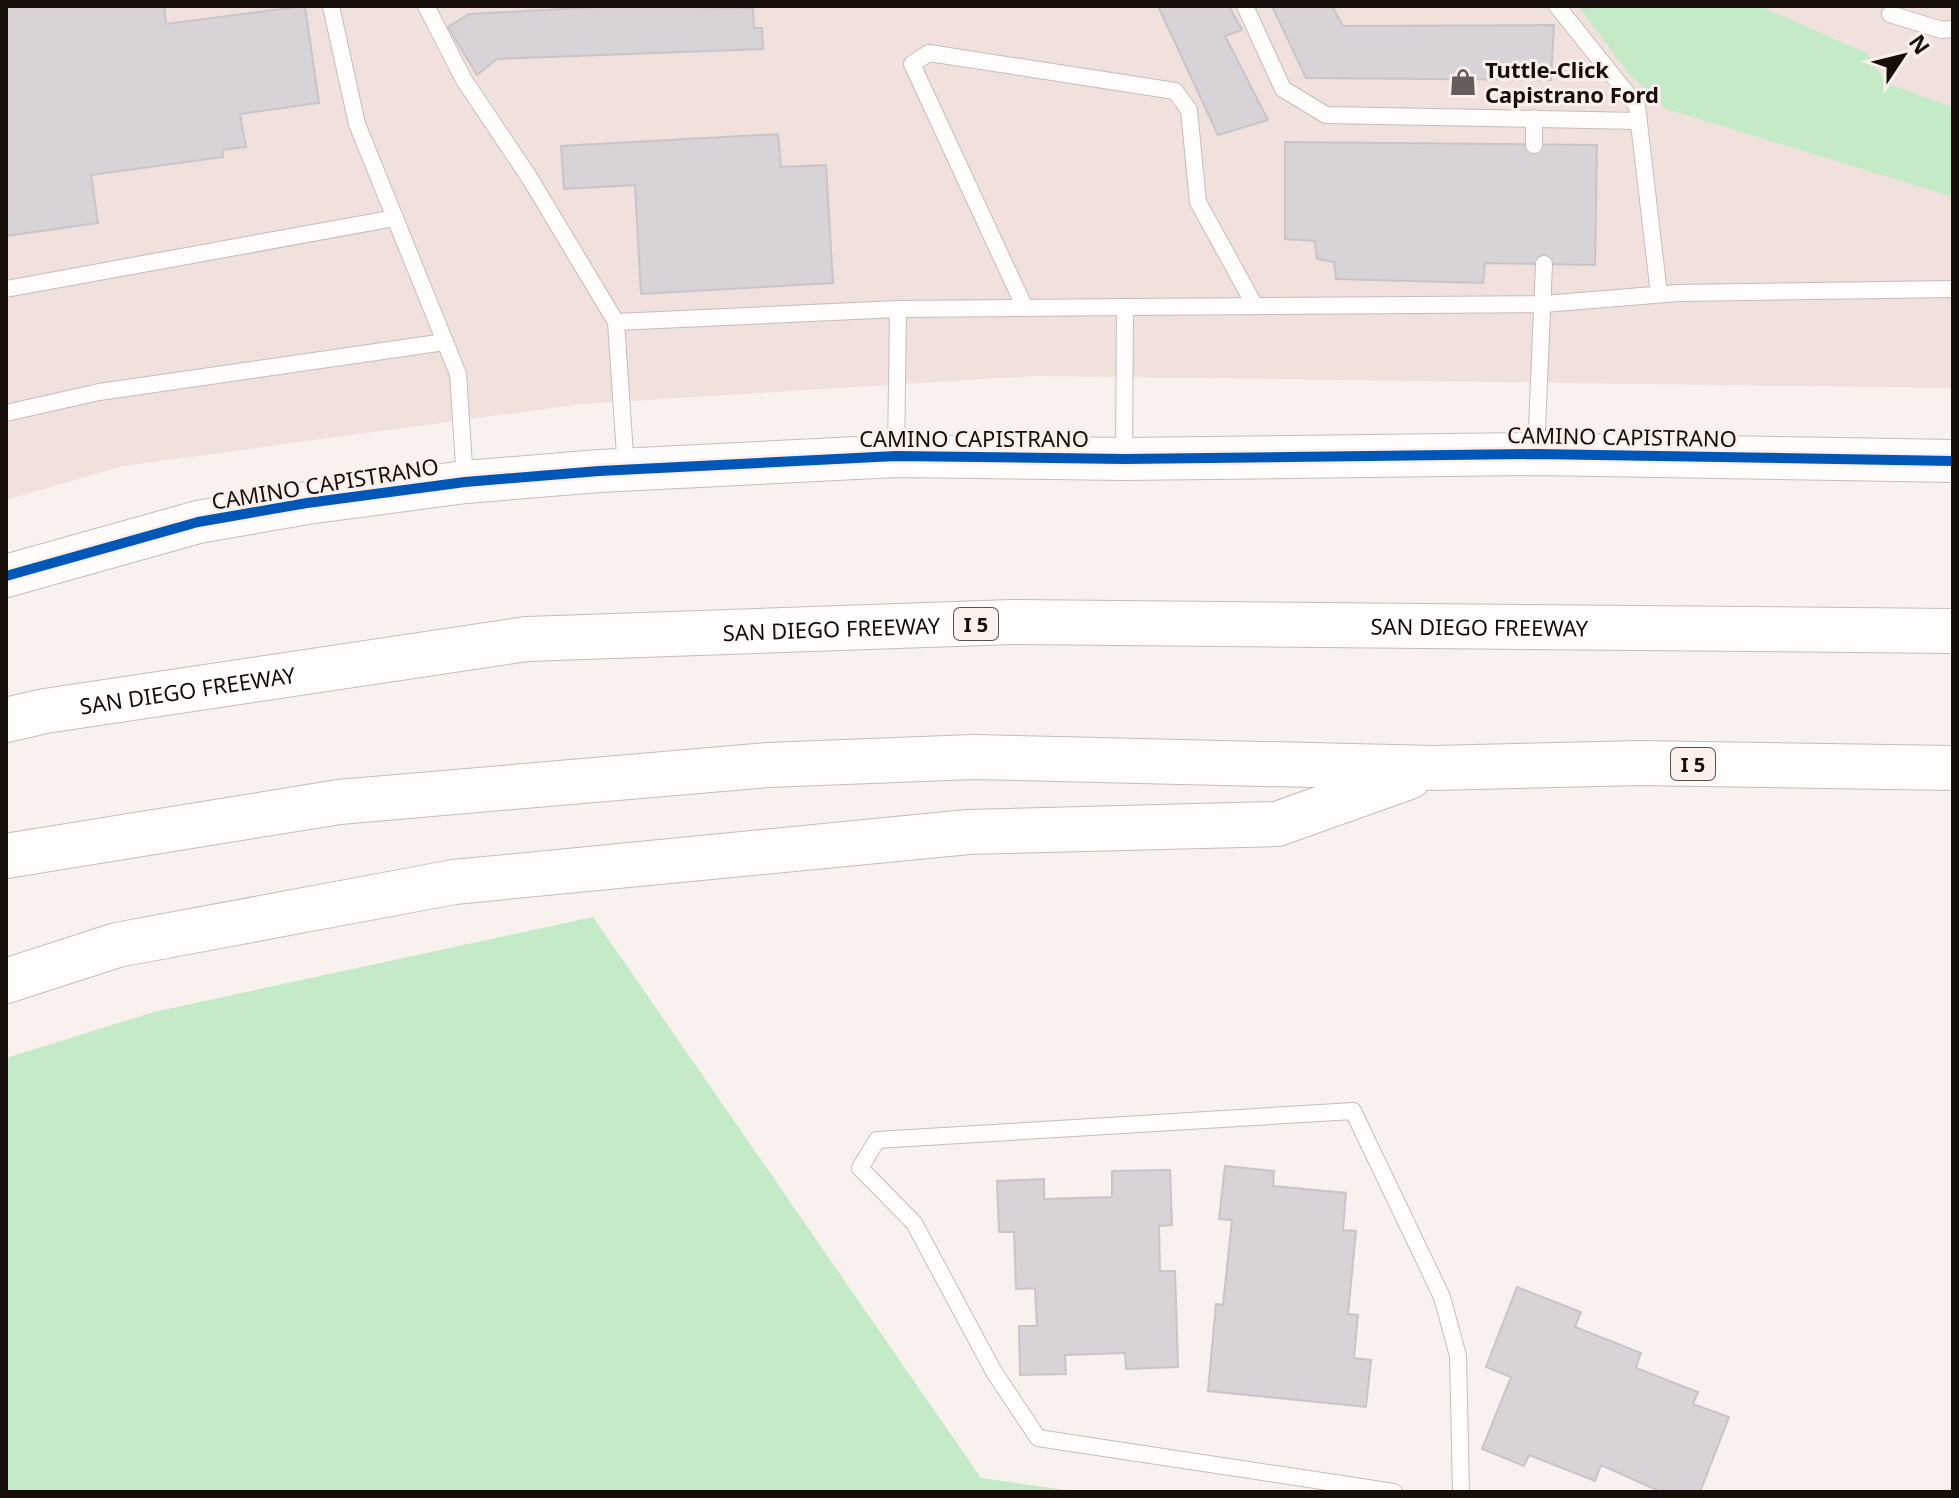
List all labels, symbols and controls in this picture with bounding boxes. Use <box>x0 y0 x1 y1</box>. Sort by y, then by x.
north arrow <box>1863 16 1943 96</box>
text: N <box>1903 28 1938 60</box>
place label: Tuttle-Click Capistrano Ford <box>1485 54 1659 109</box>
shop icon: Tuttle-Click Capistrano Ford <box>1448 67 1478 97</box>
street label: CAMINO CAPISTRANO <box>1507 419 1737 453</box>
street label: CAMINO CAPISTRANO <box>859 423 1089 453</box>
street label: CAMINO CAPISTRANO <box>209 450 441 516</box>
road number: I 5 <box>954 608 998 640</box>
street label: SAN DIEGO FREEWAY <box>722 610 941 647</box>
street label: SAN DIEGO FREEWAY <box>1370 610 1589 643</box>
street label: SAN DIEGO FREEWAY <box>78 659 298 721</box>
road number: I 5 <box>1671 748 1715 780</box>

